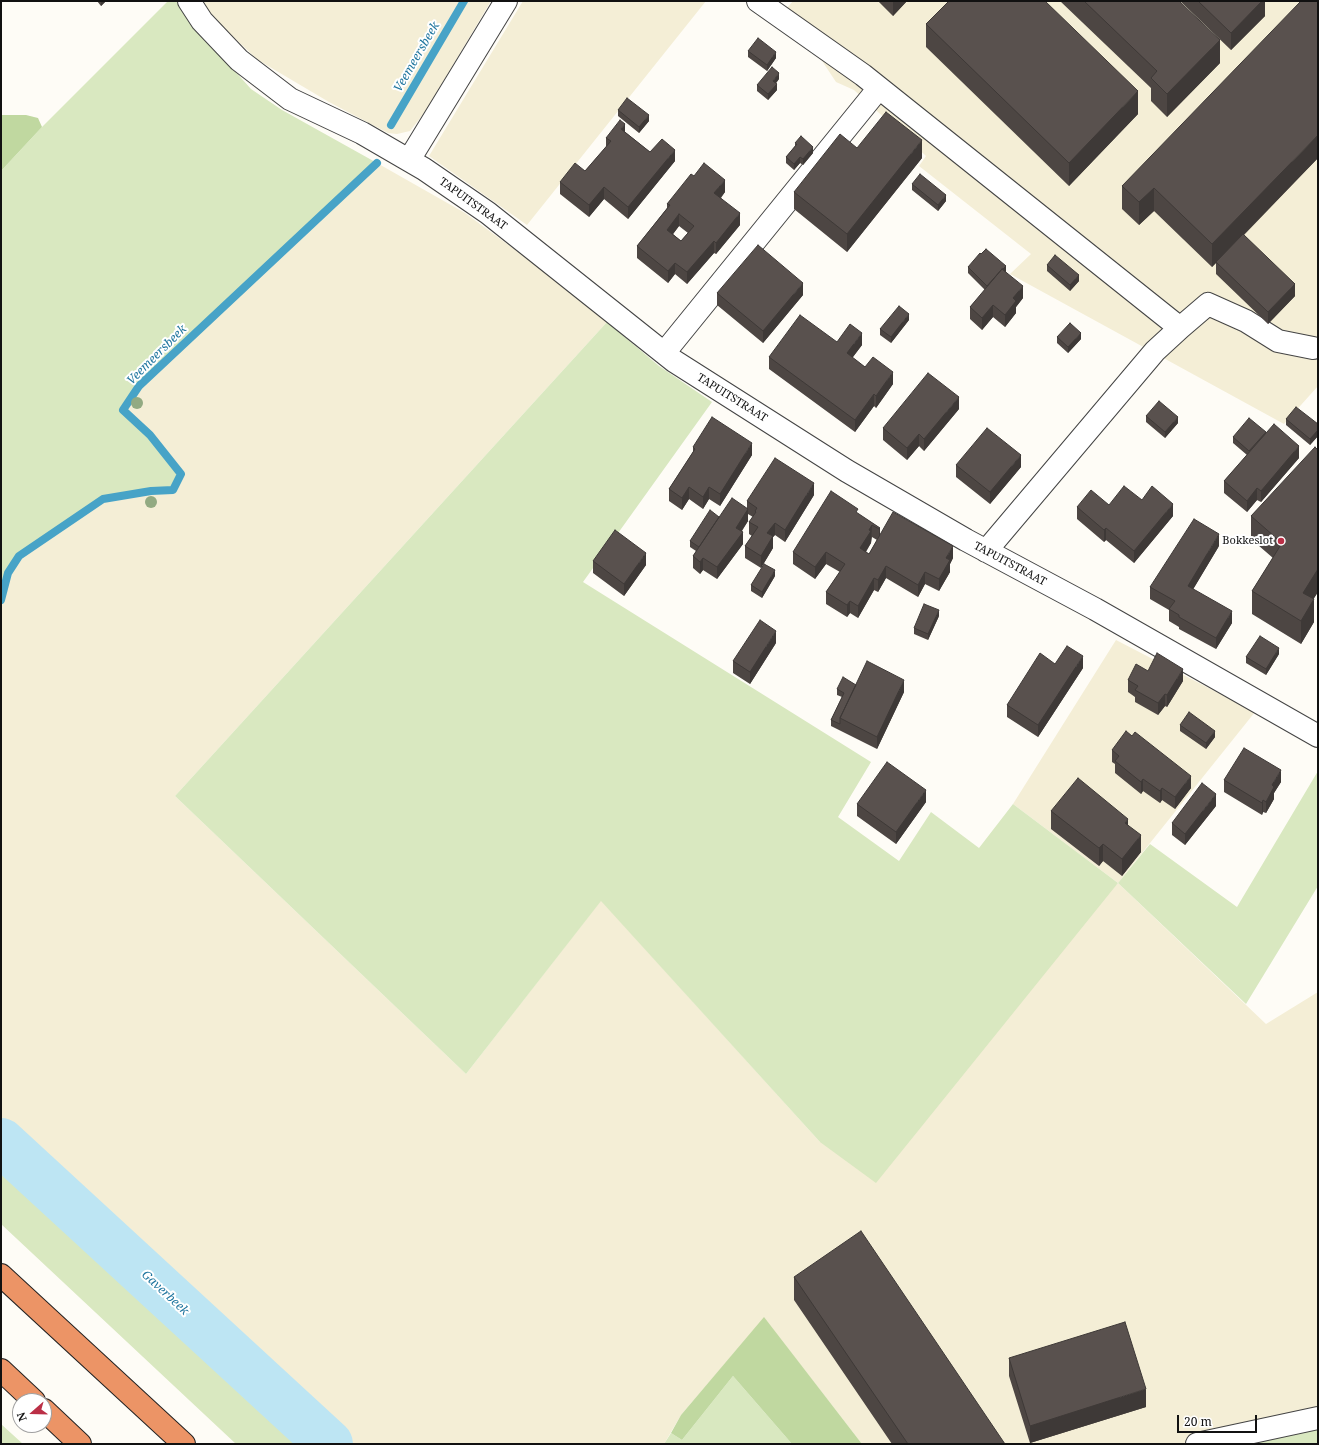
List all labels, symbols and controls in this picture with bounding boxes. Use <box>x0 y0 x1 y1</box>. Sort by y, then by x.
water label: Veemeersbeek <box>391 19 443 95</box>
street label: TAPUITSTRAAT <box>437 175 509 233</box>
water label: Veemeersbeek <box>124 322 190 388</box>
street label: TAPUITSTRAAT <box>694 371 770 425</box>
place label: Bokkeslot <box>1222 534 1273 548</box>
marker: Bokkeslot <box>1276 536 1286 546</box>
street label: TAPUITSTRAAT <box>971 539 1049 589</box>
water label: Gaverbeek <box>139 1268 191 1318</box>
north arrow <box>12 1393 52 1433</box>
scale bar <box>1179 1407 1259 1433</box>
text: N <box>13 1410 30 1424</box>
text: 20 m <box>1184 1413 1212 1430</box>

